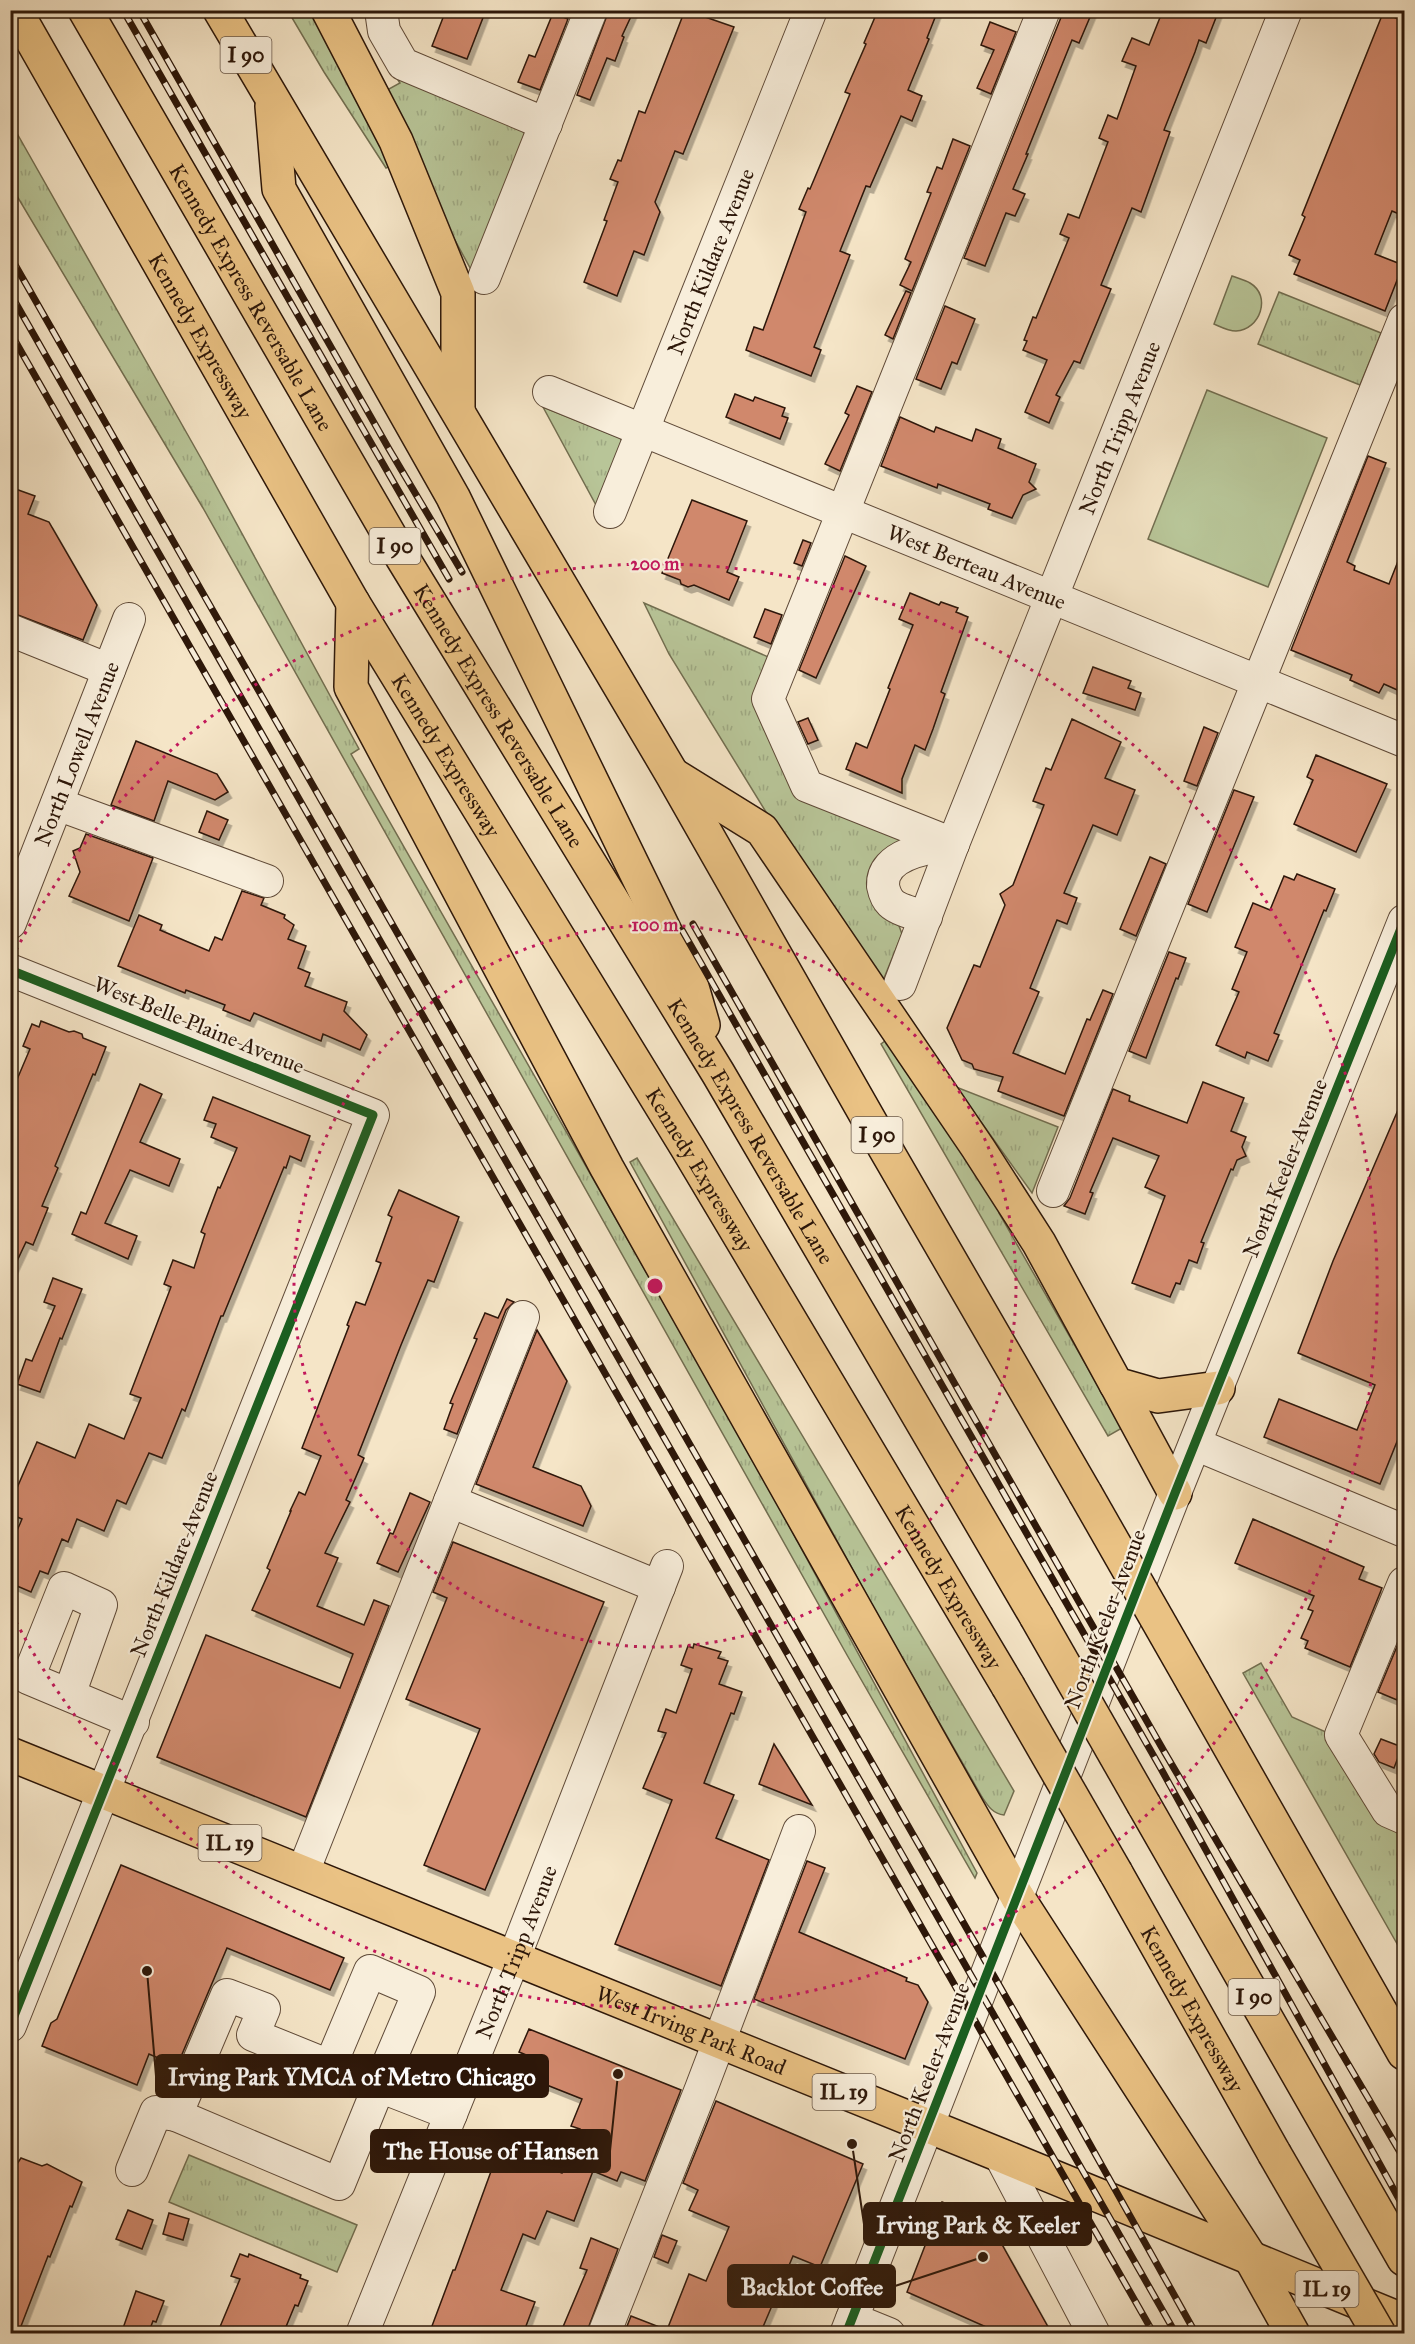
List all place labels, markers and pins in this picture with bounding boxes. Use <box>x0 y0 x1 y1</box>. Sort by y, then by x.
centre of rings <box>645 1276 665 1296</box>
callout: Irving Park YMCA of Metro Chicago <box>156 2055 548 2097</box>
callout: The House of Hansen <box>371 2130 610 2172</box>
callout: Irving Park & Keeler <box>864 2203 1091 2245</box>
callout: Backlot Coffee <box>728 2265 895 2307</box>

